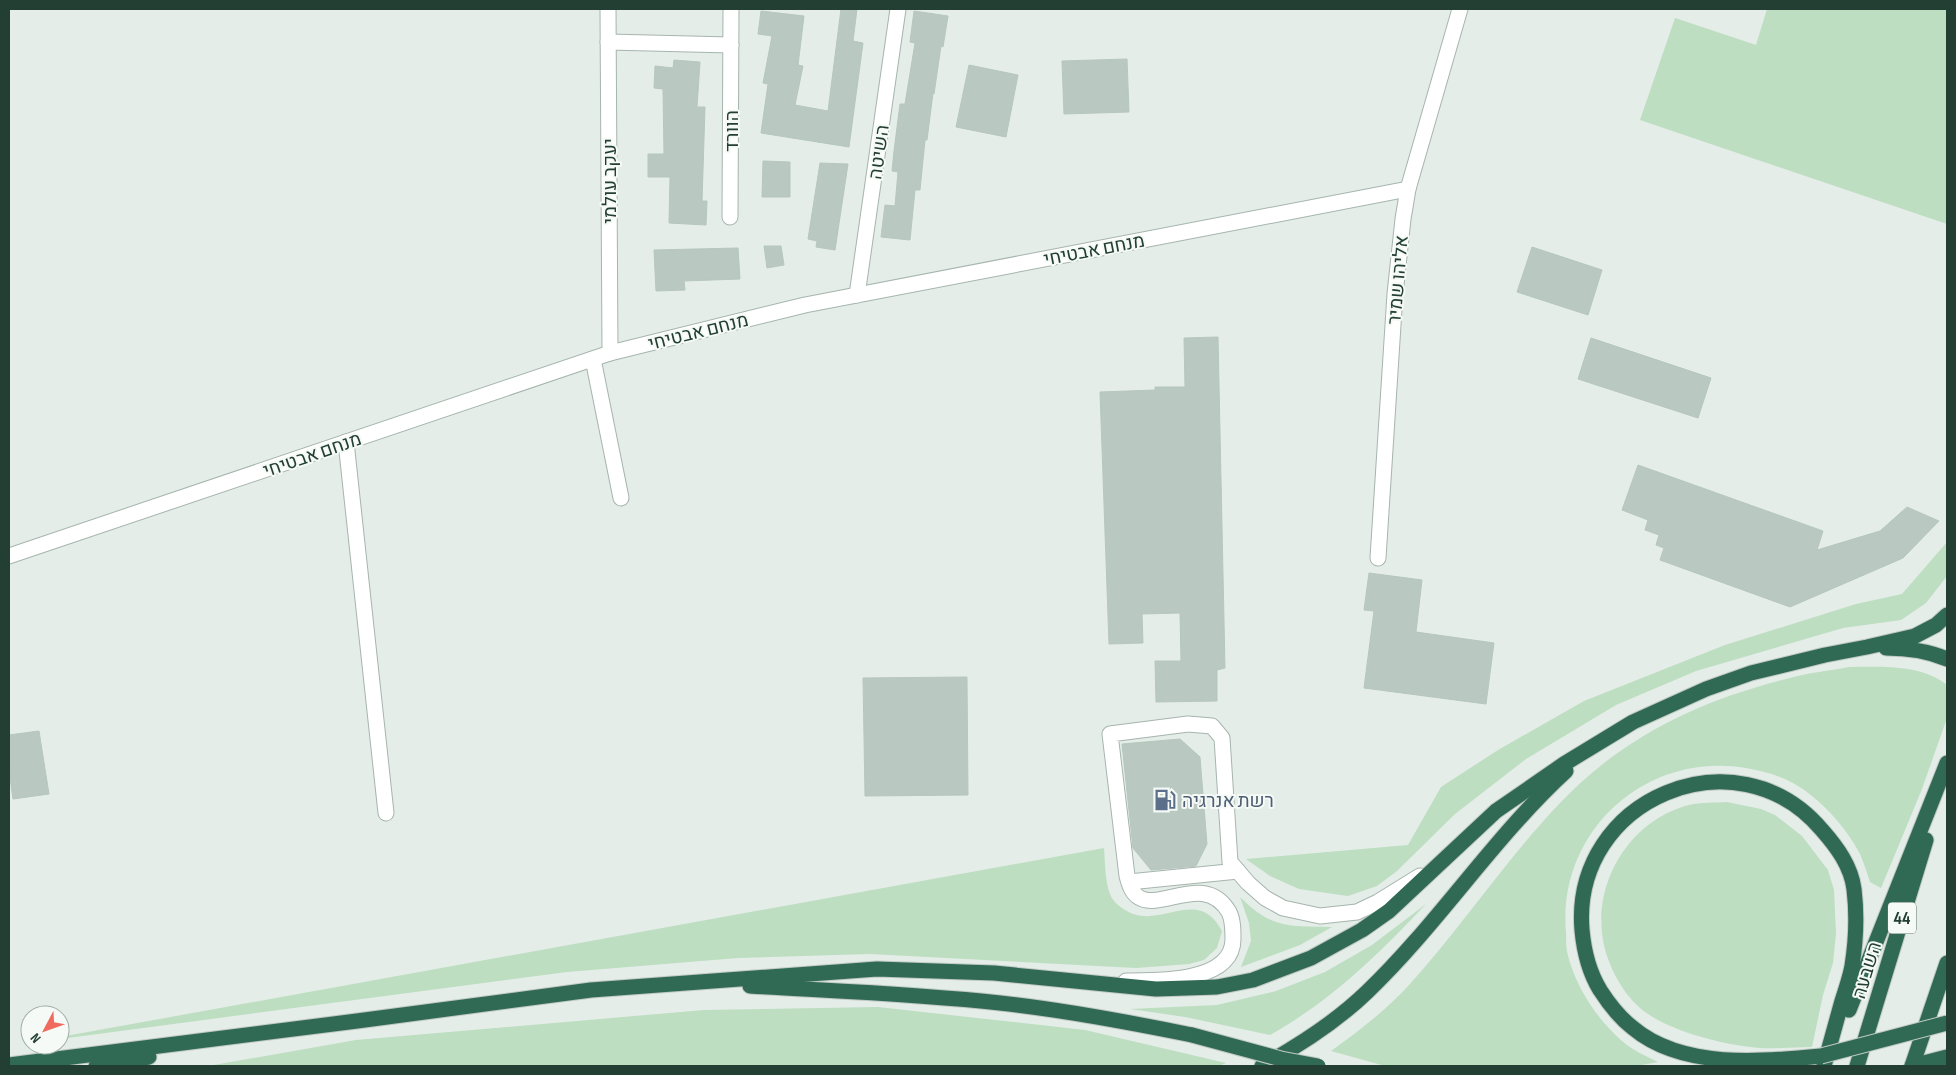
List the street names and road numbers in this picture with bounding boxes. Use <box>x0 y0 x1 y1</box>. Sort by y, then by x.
street label: הוורד <box>721 110 744 152</box>
street label: השיטה <box>864 123 895 181</box>
street label: יעקב עולמי <box>599 138 622 224</box>
street label: מנחם אבטיחי <box>1042 229 1147 272</box>
street label: אליהו שמיר <box>1383 234 1414 326</box>
street label: מנחם אבטיחי <box>646 309 751 356</box>
street label: מנחם אבטיחי <box>260 428 365 483</box>
road number: 44 <box>1888 902 1916 934</box>
street label: השבעה <box>1848 939 1887 1002</box>

